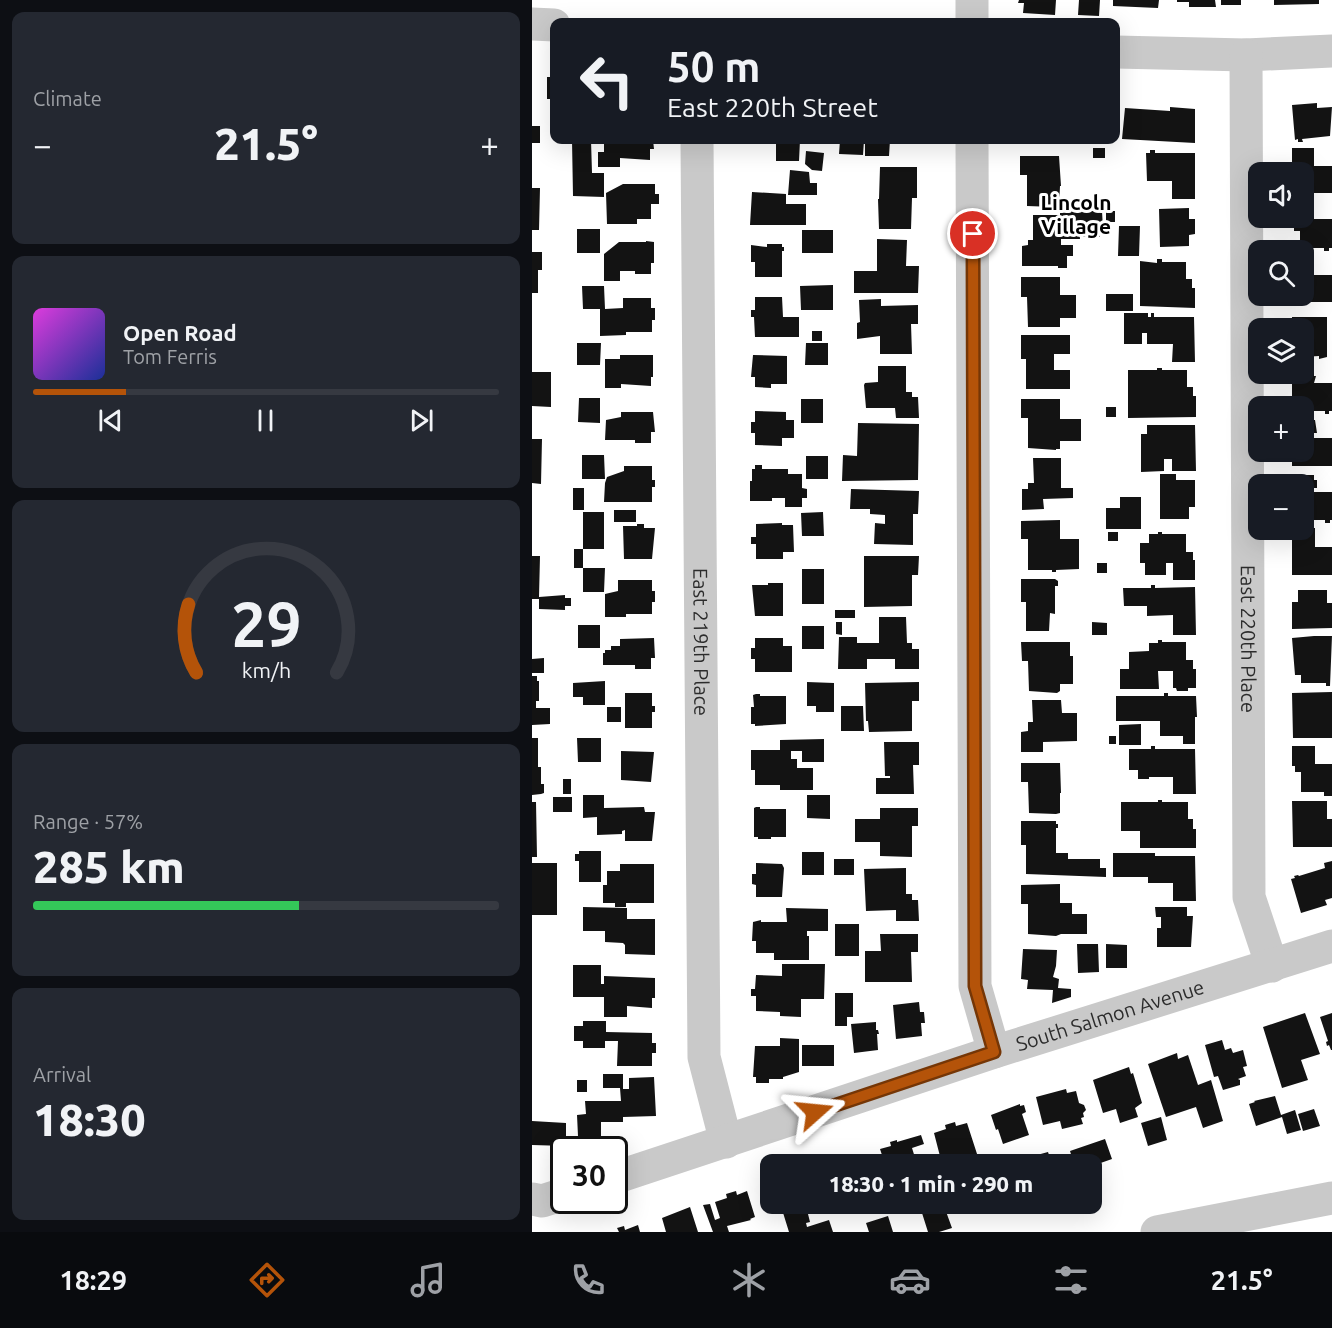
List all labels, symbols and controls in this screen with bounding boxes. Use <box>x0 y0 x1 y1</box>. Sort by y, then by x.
icon: left <box>568 42 646 120</box>
text: 50 m <box>667 43 761 90</box>
text: Climate <box>33 87 102 110</box>
text: East 220th Street <box>667 92 878 122</box>
text: 21.5° <box>214 118 318 169</box>
text: − <box>33 126 52 163</box>
text: + <box>480 126 499 163</box>
map controls <box>1248 162 1314 540</box>
button: sound <box>1248 162 1314 228</box>
district label: Lincoln Village <box>1041 190 1111 238</box>
pin <box>947 208 998 259</box>
icon: arrive <box>956 217 989 250</box>
button: search <box>1248 240 1314 306</box>
button: layers <box>1248 318 1314 384</box>
text: Open Road <box>123 320 237 345</box>
text: Tom Ferris <box>123 345 217 368</box>
button: + <box>1248 396 1314 462</box>
icon: previous <box>94 404 127 437</box>
icon: pause <box>249 404 282 437</box>
icon: next <box>405 404 438 437</box>
button: − <box>1248 474 1314 540</box>
street label: East 220th Place <box>1237 565 1260 713</box>
street label: East 219th Place <box>689 568 713 716</box>
text: 29 <box>231 589 301 659</box>
text: km/h <box>241 658 291 682</box>
text: Range · 57% <box>33 810 143 833</box>
text: 285 km <box>33 841 185 892</box>
street label: South Salmon Avenue <box>1013 975 1207 1055</box>
text: Arrival <box>33 1063 91 1086</box>
position arrow <box>783 1080 847 1144</box>
text: 18:30 <box>33 1094 146 1145</box>
speed limit sign: 30 <box>550 1136 628 1214</box>
text: 18:30 · 1 min · 290 m <box>829 1171 1033 1196</box>
icon: directions <box>246 1259 288 1301</box>
icon: music <box>407 1259 449 1301</box>
icon: phone <box>567 1259 609 1301</box>
icon: climate <box>728 1259 770 1301</box>
icon: car <box>889 1259 931 1301</box>
icon: filters <box>1050 1259 1092 1301</box>
text: 18:29 <box>59 1265 127 1295</box>
text: 21.5° <box>1211 1265 1273 1295</box>

